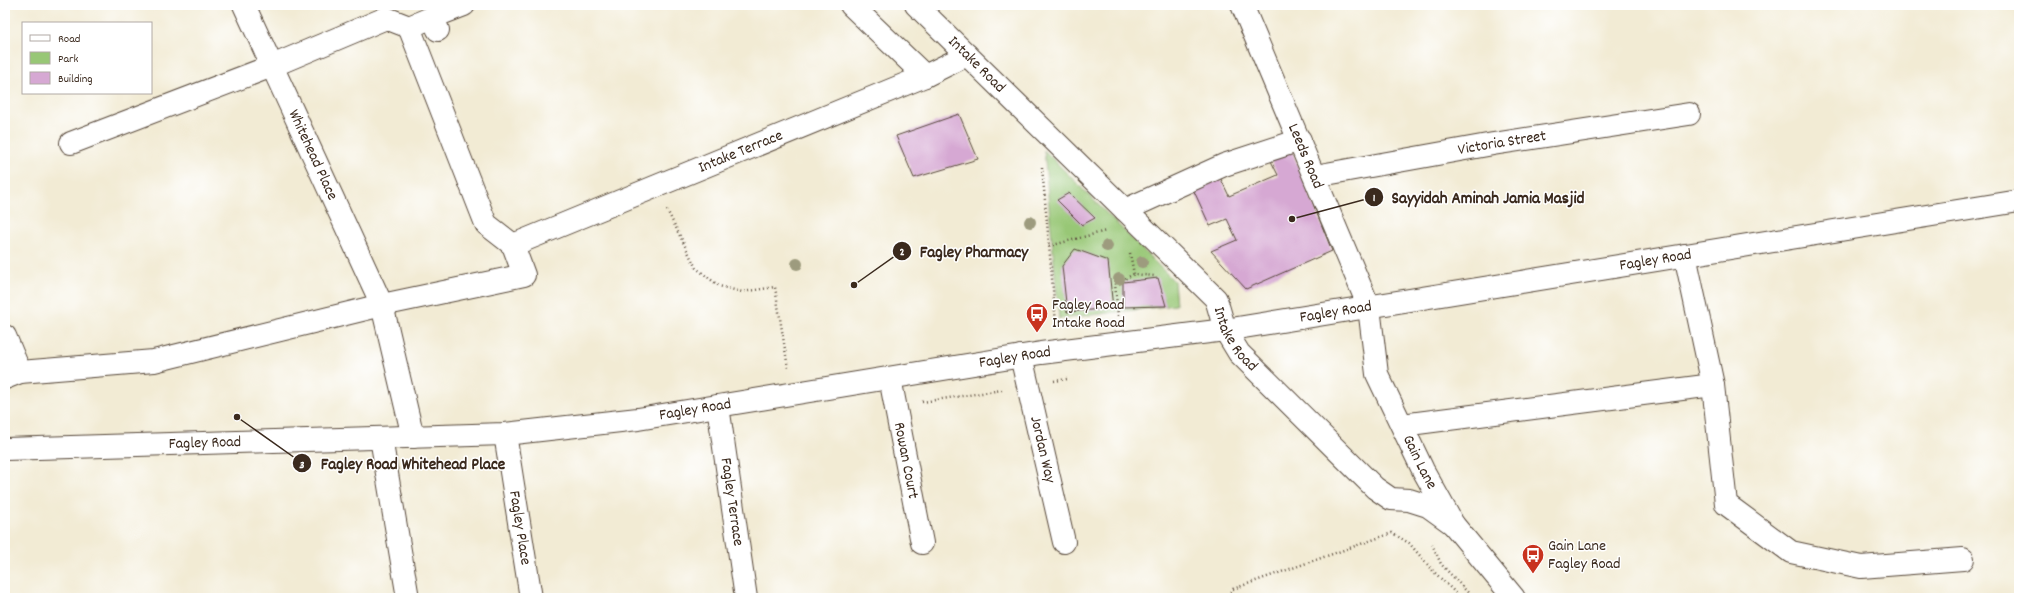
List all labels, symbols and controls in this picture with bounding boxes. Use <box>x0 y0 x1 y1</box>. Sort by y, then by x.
legend <box>22 22 152 94</box>
text: Road <box>58 31 80 48</box>
street label: Intake Road <box>943 31 1011 98</box>
text: Park <box>58 51 79 68</box>
text: Building <box>58 71 93 88</box>
street label: Whitehead Place <box>282 106 344 204</box>
street label: Leeds Road <box>1282 120 1329 192</box>
street label: Intake Terrace <box>695 124 786 179</box>
street label: Victoria Street <box>1456 124 1548 162</box>
callout: Sayyidah Aminah Jamia Masjid <box>1364 182 1593 211</box>
text: Sayyidah Aminah Jamia Masjid <box>1391 188 1585 212</box>
text: 1 <box>1373 190 1376 207</box>
callout: Fagley Pharmacy <box>892 237 1036 266</box>
text: Fagley Pharmacy <box>920 242 1029 266</box>
street label: Fagley Road <box>1618 243 1693 277</box>
text: 2 <box>899 244 905 261</box>
place label: Fagley Road Intake Road <box>1052 294 1125 335</box>
street label: Fagley Road <box>1298 295 1373 329</box>
bus stop icon: Fagley Road Intake Road <box>1024 301 1050 334</box>
street label: Intake Road <box>1207 304 1263 377</box>
street label: Fagley Road <box>977 340 1052 374</box>
street label: Fagley Road <box>657 392 733 427</box>
street label: Jordan Way <box>1024 414 1062 486</box>
street label: Rowan Court <box>887 420 925 501</box>
street label: Fagley Road <box>168 430 242 456</box>
street label: Gain Lane <box>1396 431 1443 494</box>
callout: Fagley Road Whitehead Place <box>292 449 513 478</box>
text: Fagley Road Whitehead Place <box>321 454 506 478</box>
street label: Fagley Terrace <box>714 456 750 548</box>
text: 3 <box>299 457 305 474</box>
street label: Fagley Place <box>503 489 537 567</box>
place label: Gain Lane Fagley Road <box>1548 535 1621 576</box>
bus stop icon: Gain Lane Fagley Road <box>1520 542 1546 575</box>

